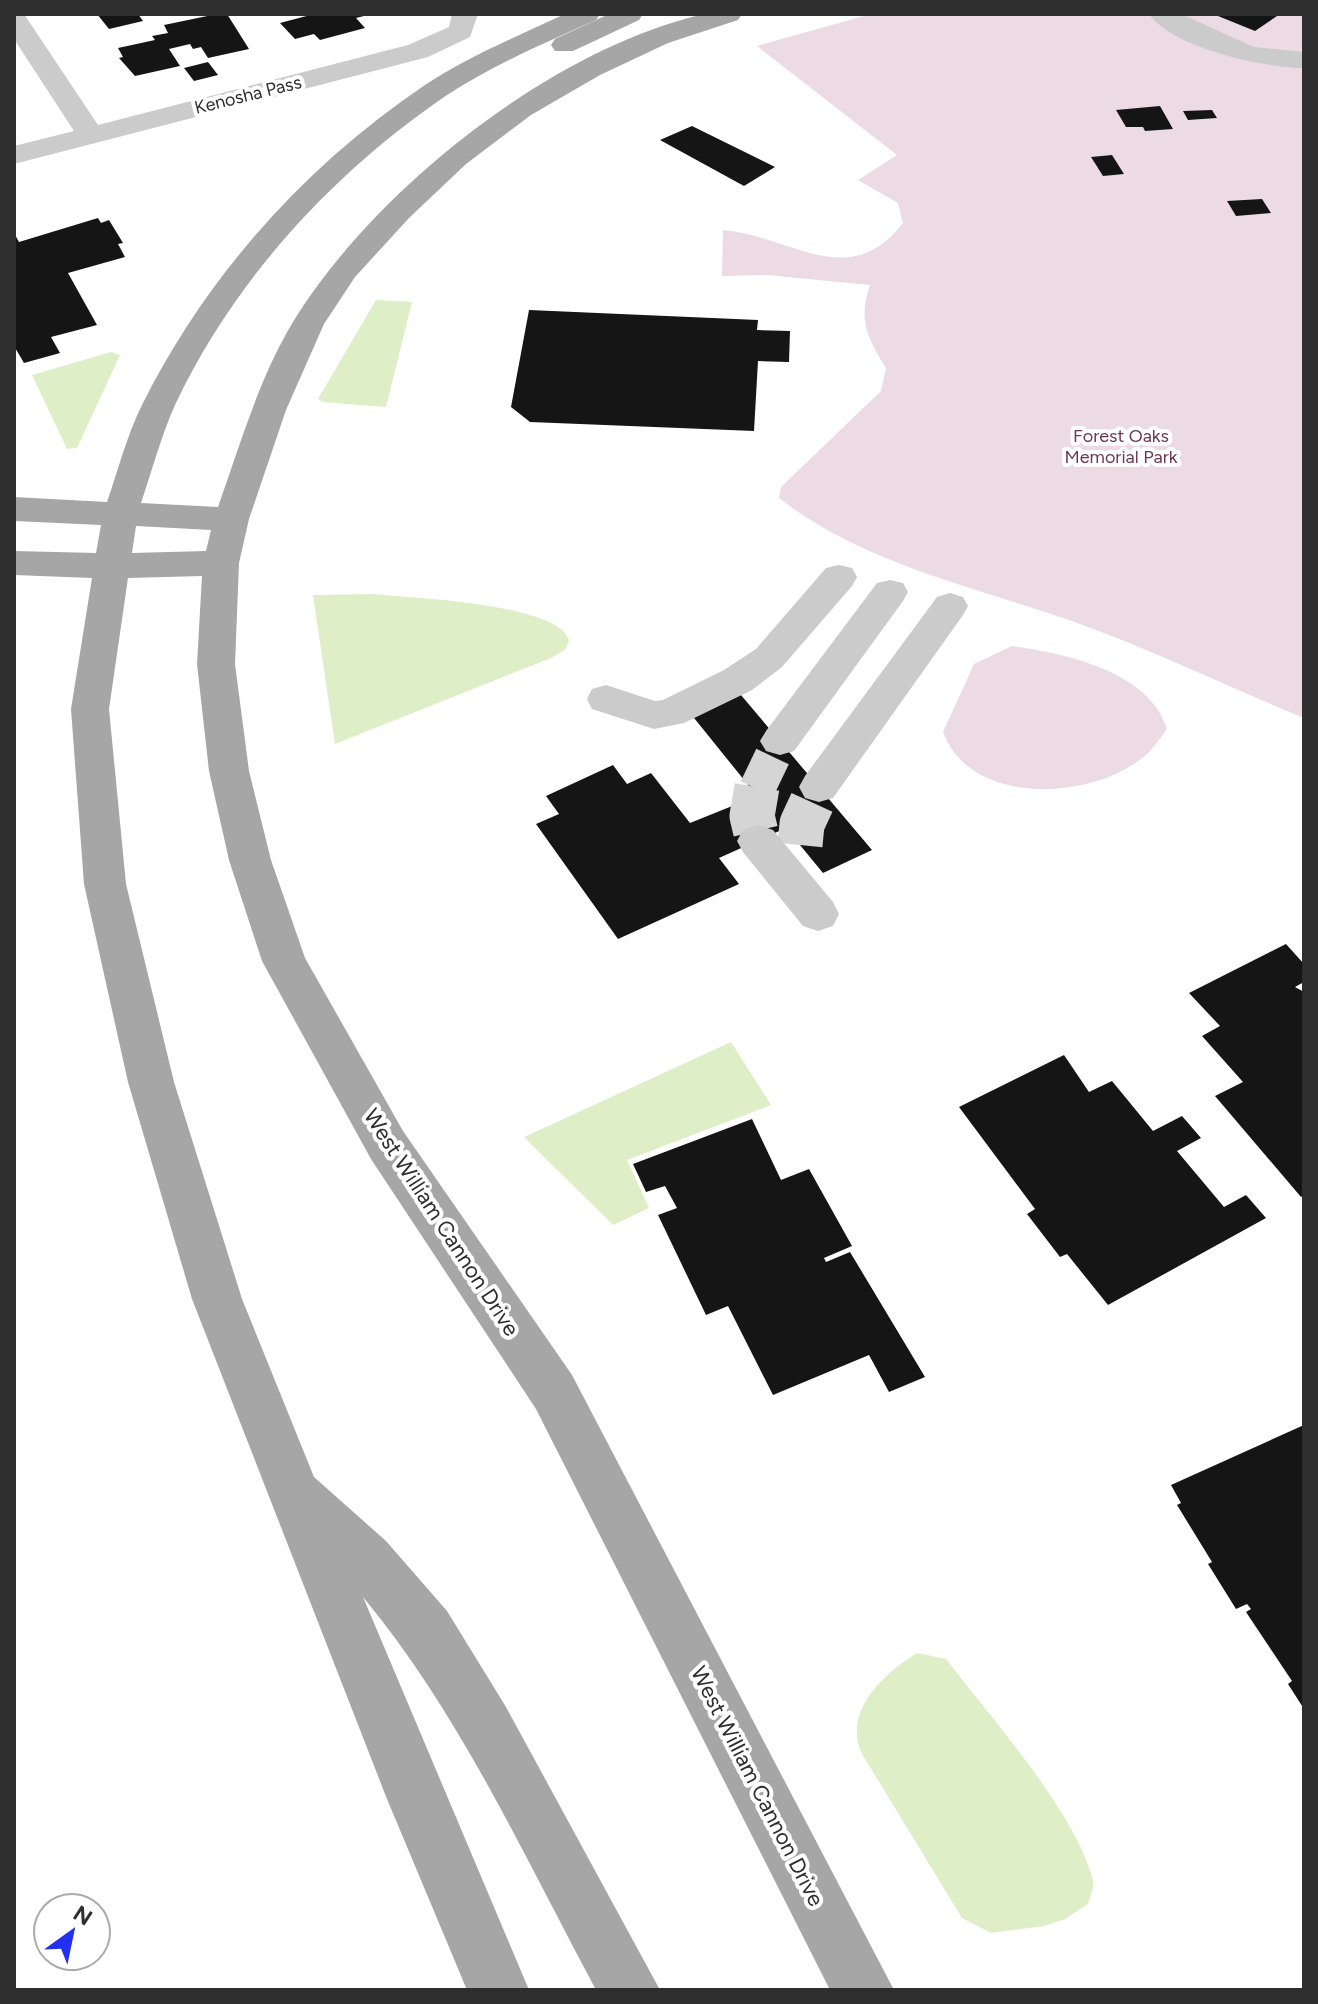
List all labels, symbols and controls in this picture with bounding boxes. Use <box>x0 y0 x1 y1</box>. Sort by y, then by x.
street label: Kenosha Pass <box>192 71 304 119</box>
park label: Forest Oaks Memorial Park <box>1065 425 1178 468</box>
street label: West William Cannon Drive <box>358 1104 525 1341</box>
street label: West William Cannon Drive <box>685 1662 830 1911</box>
north arrow <box>32 1892 112 1972</box>
text: N <box>68 1900 97 1932</box>

